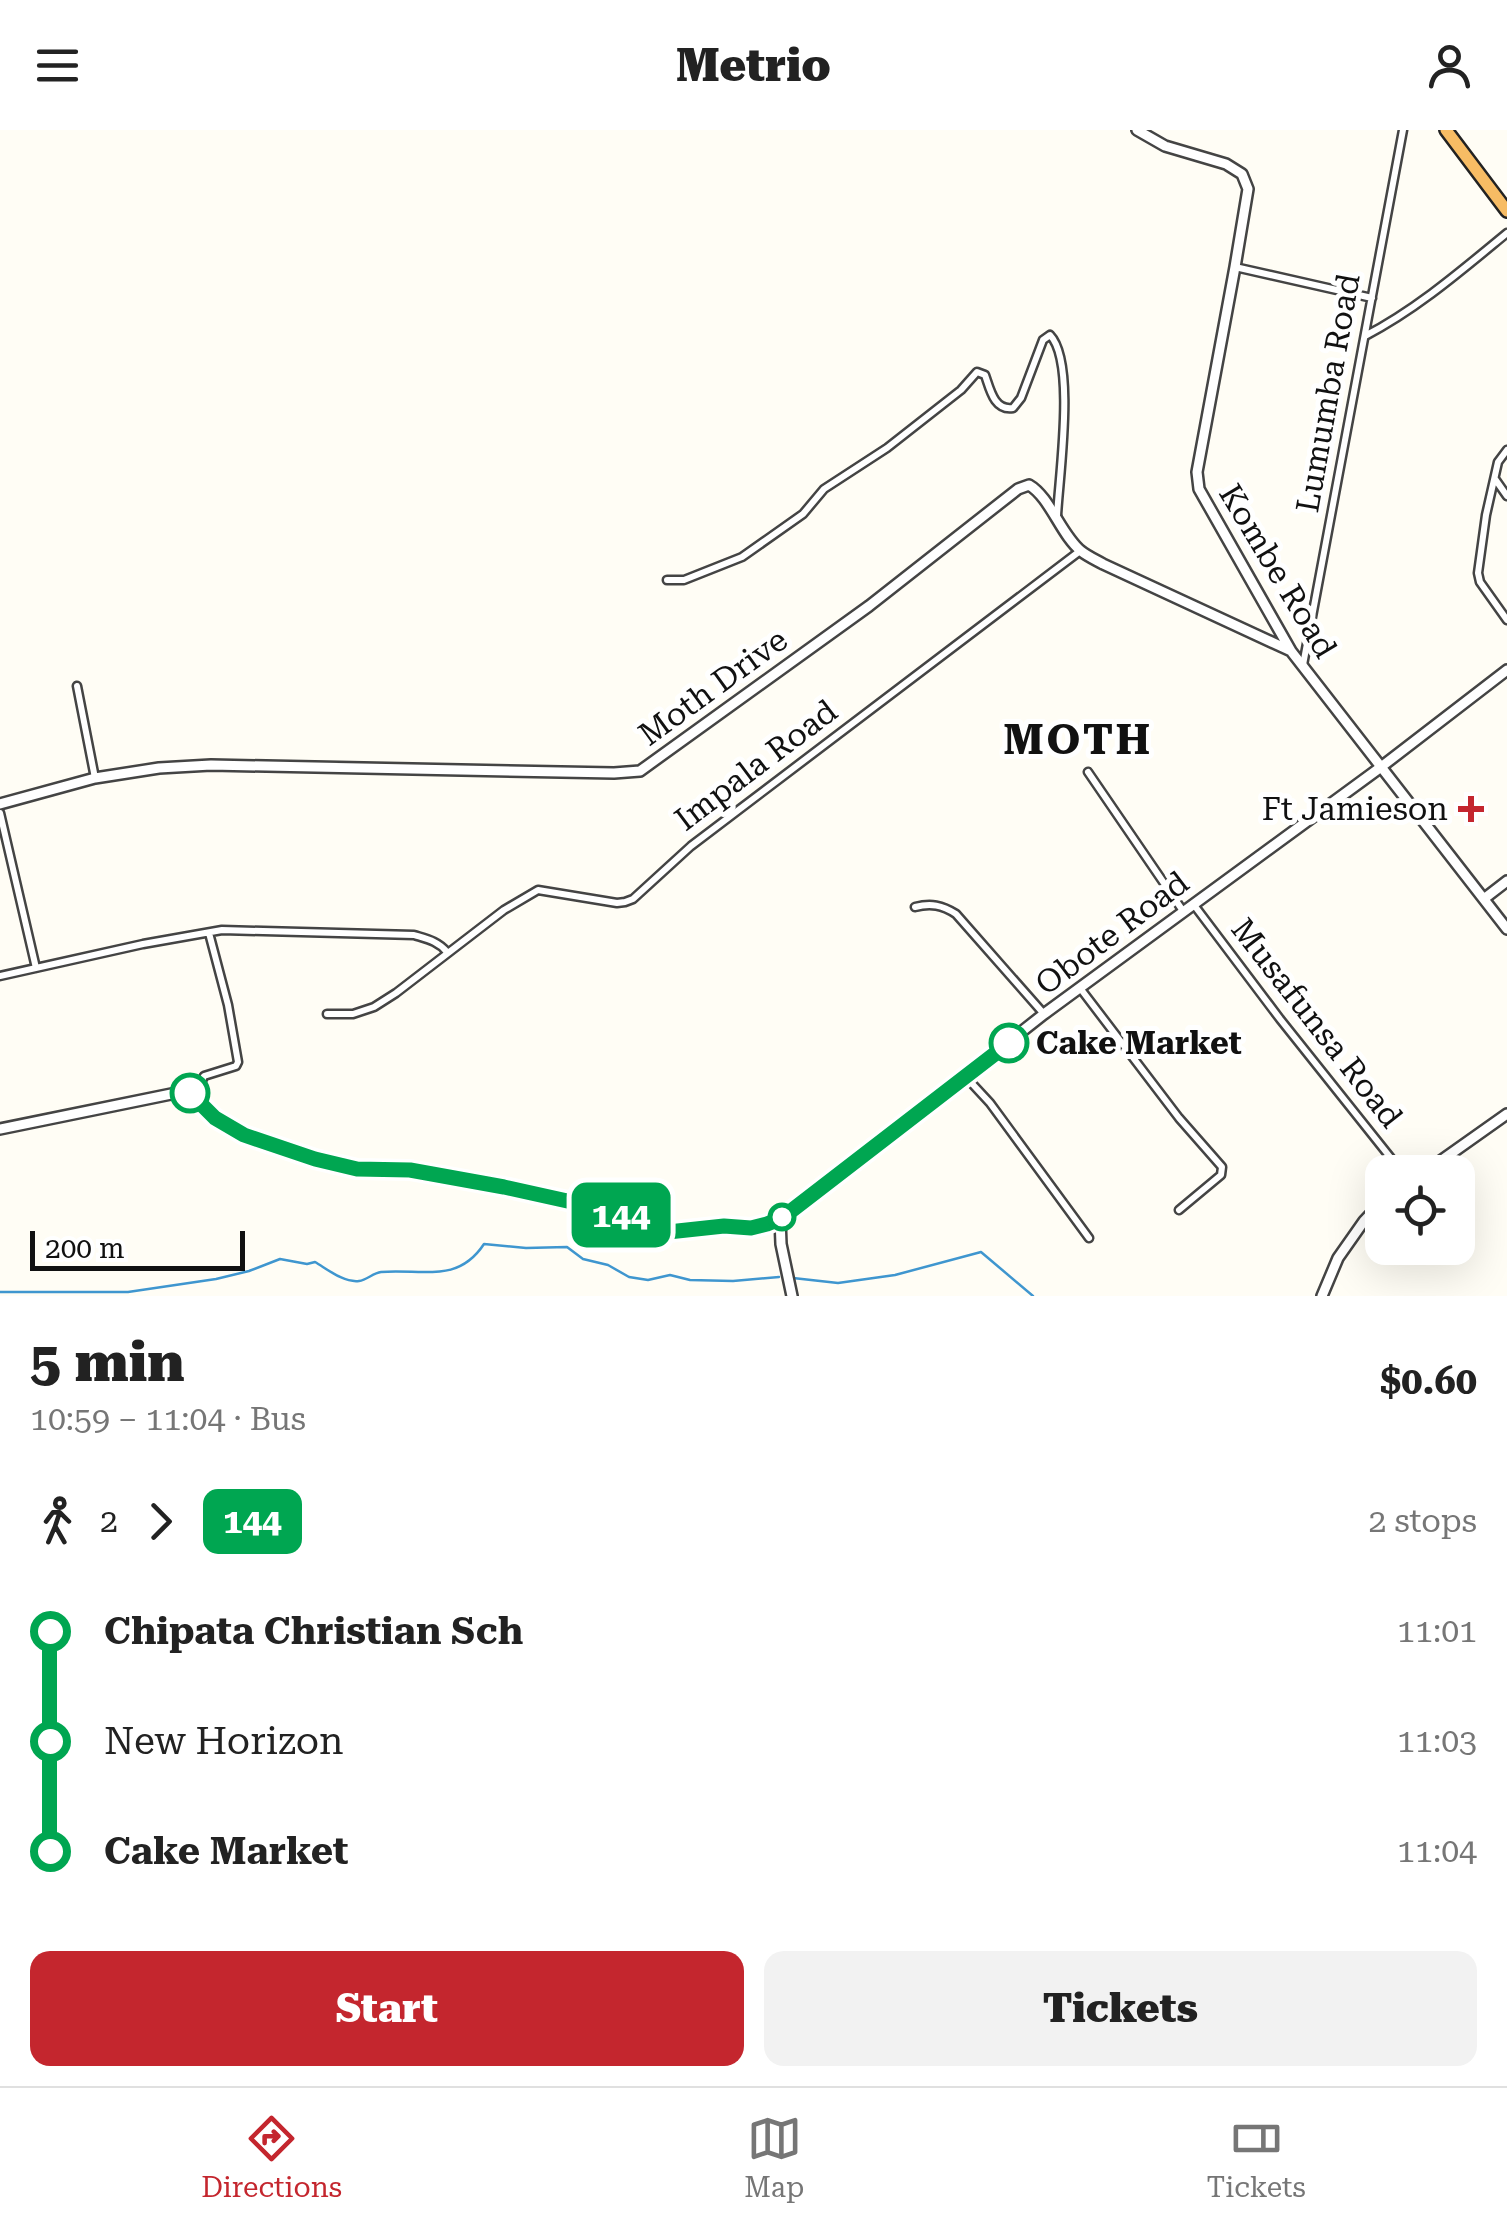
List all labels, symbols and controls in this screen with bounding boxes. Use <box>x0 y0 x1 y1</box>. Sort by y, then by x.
icon: menu <box>30 38 85 93</box>
icon: person <box>1422 38 1477 93</box>
text: Metrio <box>676 39 831 92</box>
street label: Lumumba Road <box>1288 271 1368 515</box>
street label: Kombe Road <box>1211 477 1345 665</box>
street label: Moth Drive <box>631 620 795 754</box>
street label: Impala Road <box>667 692 845 838</box>
district label: MOTH <box>1003 715 1153 764</box>
place label: Ft Jamieson <box>1262 790 1448 828</box>
marker: Ft Jamieson <box>1458 796 1484 822</box>
street label: Obote Road <box>1028 863 1196 1003</box>
street label: Musafunsa Road <box>1224 911 1410 1135</box>
marker: Cake Market <box>990 1024 1028 1062</box>
place label: Cake Market <box>1036 1024 1242 1062</box>
unlabelled marker <box>171 1074 209 1112</box>
map controls <box>1365 1155 1475 1265</box>
button: locate <box>1365 1155 1475 1265</box>
line badge: 144 <box>564 1182 678 1248</box>
text: 144 <box>592 1195 650 1236</box>
unlabelled marker <box>769 1204 795 1230</box>
scale bar <box>30 1226 245 1270</box>
text: 200 m <box>45 1232 125 1265</box>
text: 5 min <box>30 1330 185 1394</box>
text: $0.60 <box>1380 1359 1477 1403</box>
text: 10:59 – 11:04 · Bus <box>30 1400 306 1438</box>
icon: walk <box>30 1494 85 1549</box>
icon: forward <box>133 1494 188 1549</box>
text: 144 <box>223 1501 282 1542</box>
text: 2 <box>100 1502 118 1540</box>
text: 2 stops <box>1368 1502 1477 1540</box>
text: Chipata Christian Sch <box>104 1609 523 1653</box>
text: 11:01 <box>1397 1612 1477 1650</box>
text: New Horizon <box>104 1719 344 1763</box>
text: 11:03 <box>1397 1722 1477 1760</box>
text: Cake Market <box>104 1829 348 1873</box>
text: 11:04 <box>1397 1832 1477 1870</box>
button: Start <box>30 1951 744 2066</box>
button: Tickets <box>764 1951 1477 2066</box>
tab: Directions <box>201 2111 342 2204</box>
tab: Map <box>744 2111 804 2204</box>
tab: Tickets <box>1206 2111 1306 2204</box>

